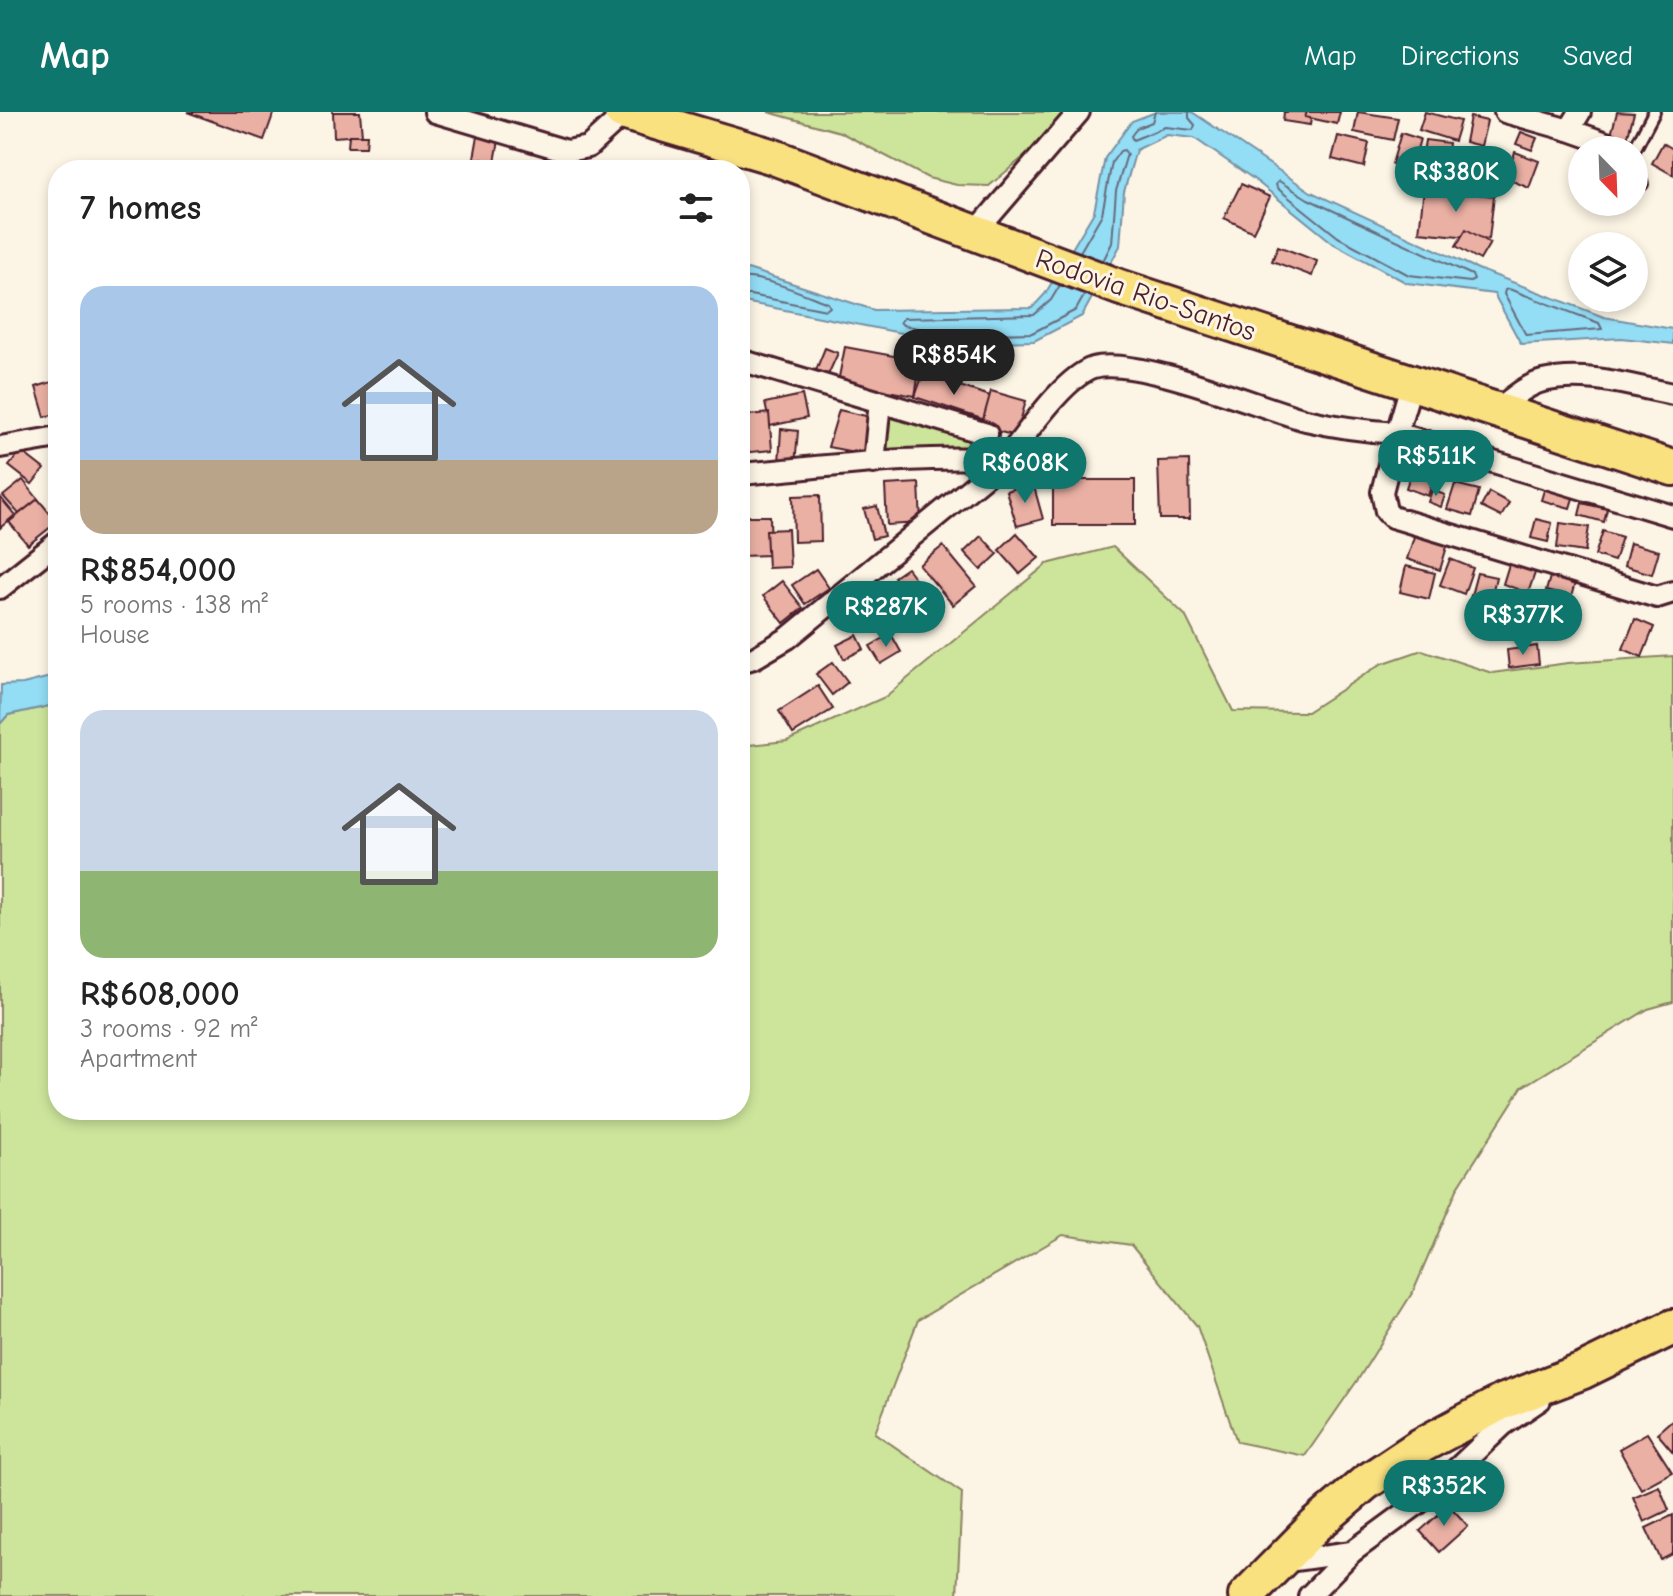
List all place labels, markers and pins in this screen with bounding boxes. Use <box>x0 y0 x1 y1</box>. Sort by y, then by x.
pin: R$380K <box>1391 146 1521 214</box>
pin: R$854K <box>889 329 1019 397</box>
pin: R$511K <box>1371 430 1501 498</box>
pin: R$608K <box>960 437 1090 505</box>
pin: R$287K <box>821 581 951 649</box>
pin: R$377K <box>1458 589 1588 657</box>
pin: R$352K <box>1379 1460 1509 1528</box>

